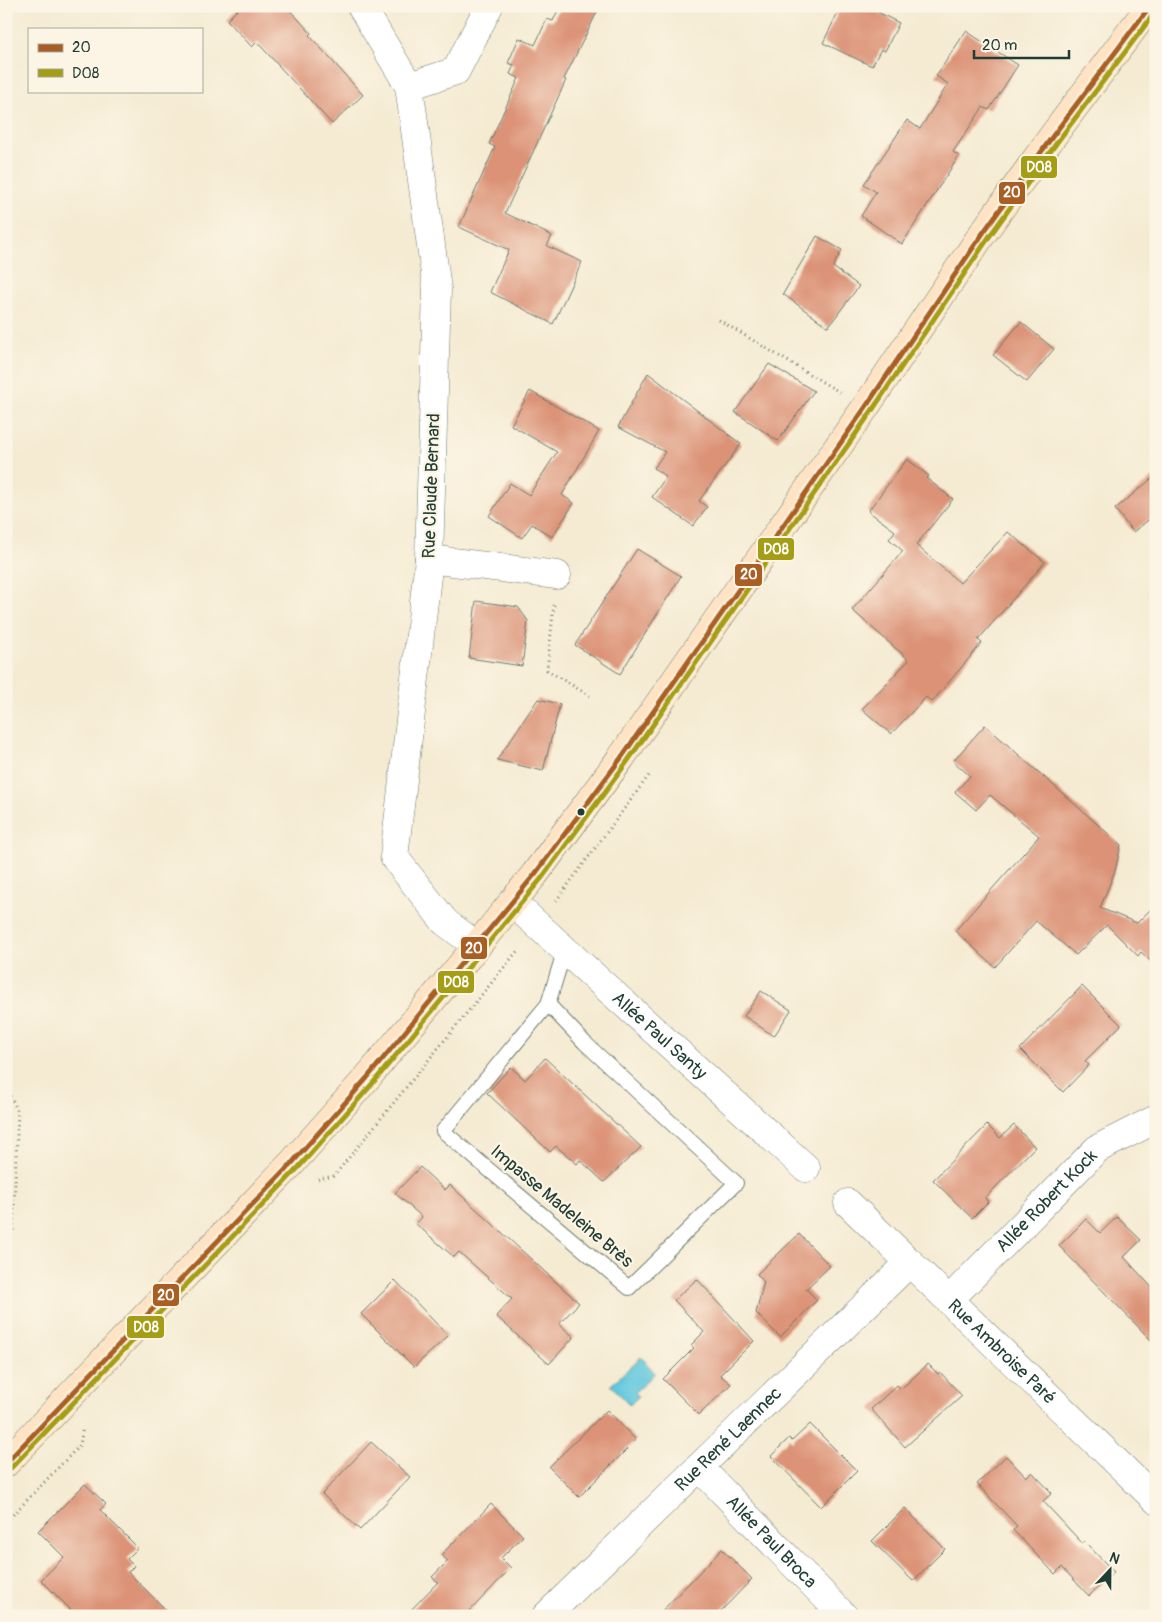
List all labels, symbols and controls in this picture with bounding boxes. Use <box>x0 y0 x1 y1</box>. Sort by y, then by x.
legend <box>28 28 202 92</box>
scale bar <box>974 28 1070 60</box>
text: 20 m <box>982 36 1017 55</box>
text: 20 <box>72 38 91 57</box>
text: D08 <box>72 64 100 83</box>
line badge: D08 <box>1020 155 1058 179</box>
text: D08 <box>1026 159 1052 176</box>
line badge: 20 <box>998 181 1026 205</box>
text: 20 <box>1003 184 1021 201</box>
street label: Rue Claude Bernard <box>417 413 446 559</box>
line badge: D08 <box>757 537 795 561</box>
text: D08 <box>763 541 789 558</box>
line badge: 20 <box>734 563 763 587</box>
text: 20 <box>740 566 758 583</box>
unlabelled marker <box>576 807 586 817</box>
line badge: 20 <box>460 936 488 960</box>
text: 20 <box>465 940 483 957</box>
line badge: D08 <box>437 970 475 994</box>
text: D08 <box>443 974 469 991</box>
street label: Allée Paul Santy <box>607 987 712 1085</box>
street label: Impasse Madeleine Brès <box>486 1140 638 1273</box>
street label: Allée Robert Kock <box>991 1144 1103 1257</box>
line badge: 20 <box>152 1283 180 1307</box>
text: 20 <box>157 1287 175 1304</box>
street label: Rue Ambroise Paré <box>943 1294 1061 1409</box>
line badge: D08 <box>126 1315 165 1339</box>
text: D08 <box>133 1319 159 1336</box>
street label: Rue René Laennec <box>670 1382 787 1496</box>
street label: Allée Paul Broca <box>721 1491 821 1593</box>
north arrow <box>1084 1544 1134 1594</box>
text: N <box>1107 1549 1122 1568</box>

